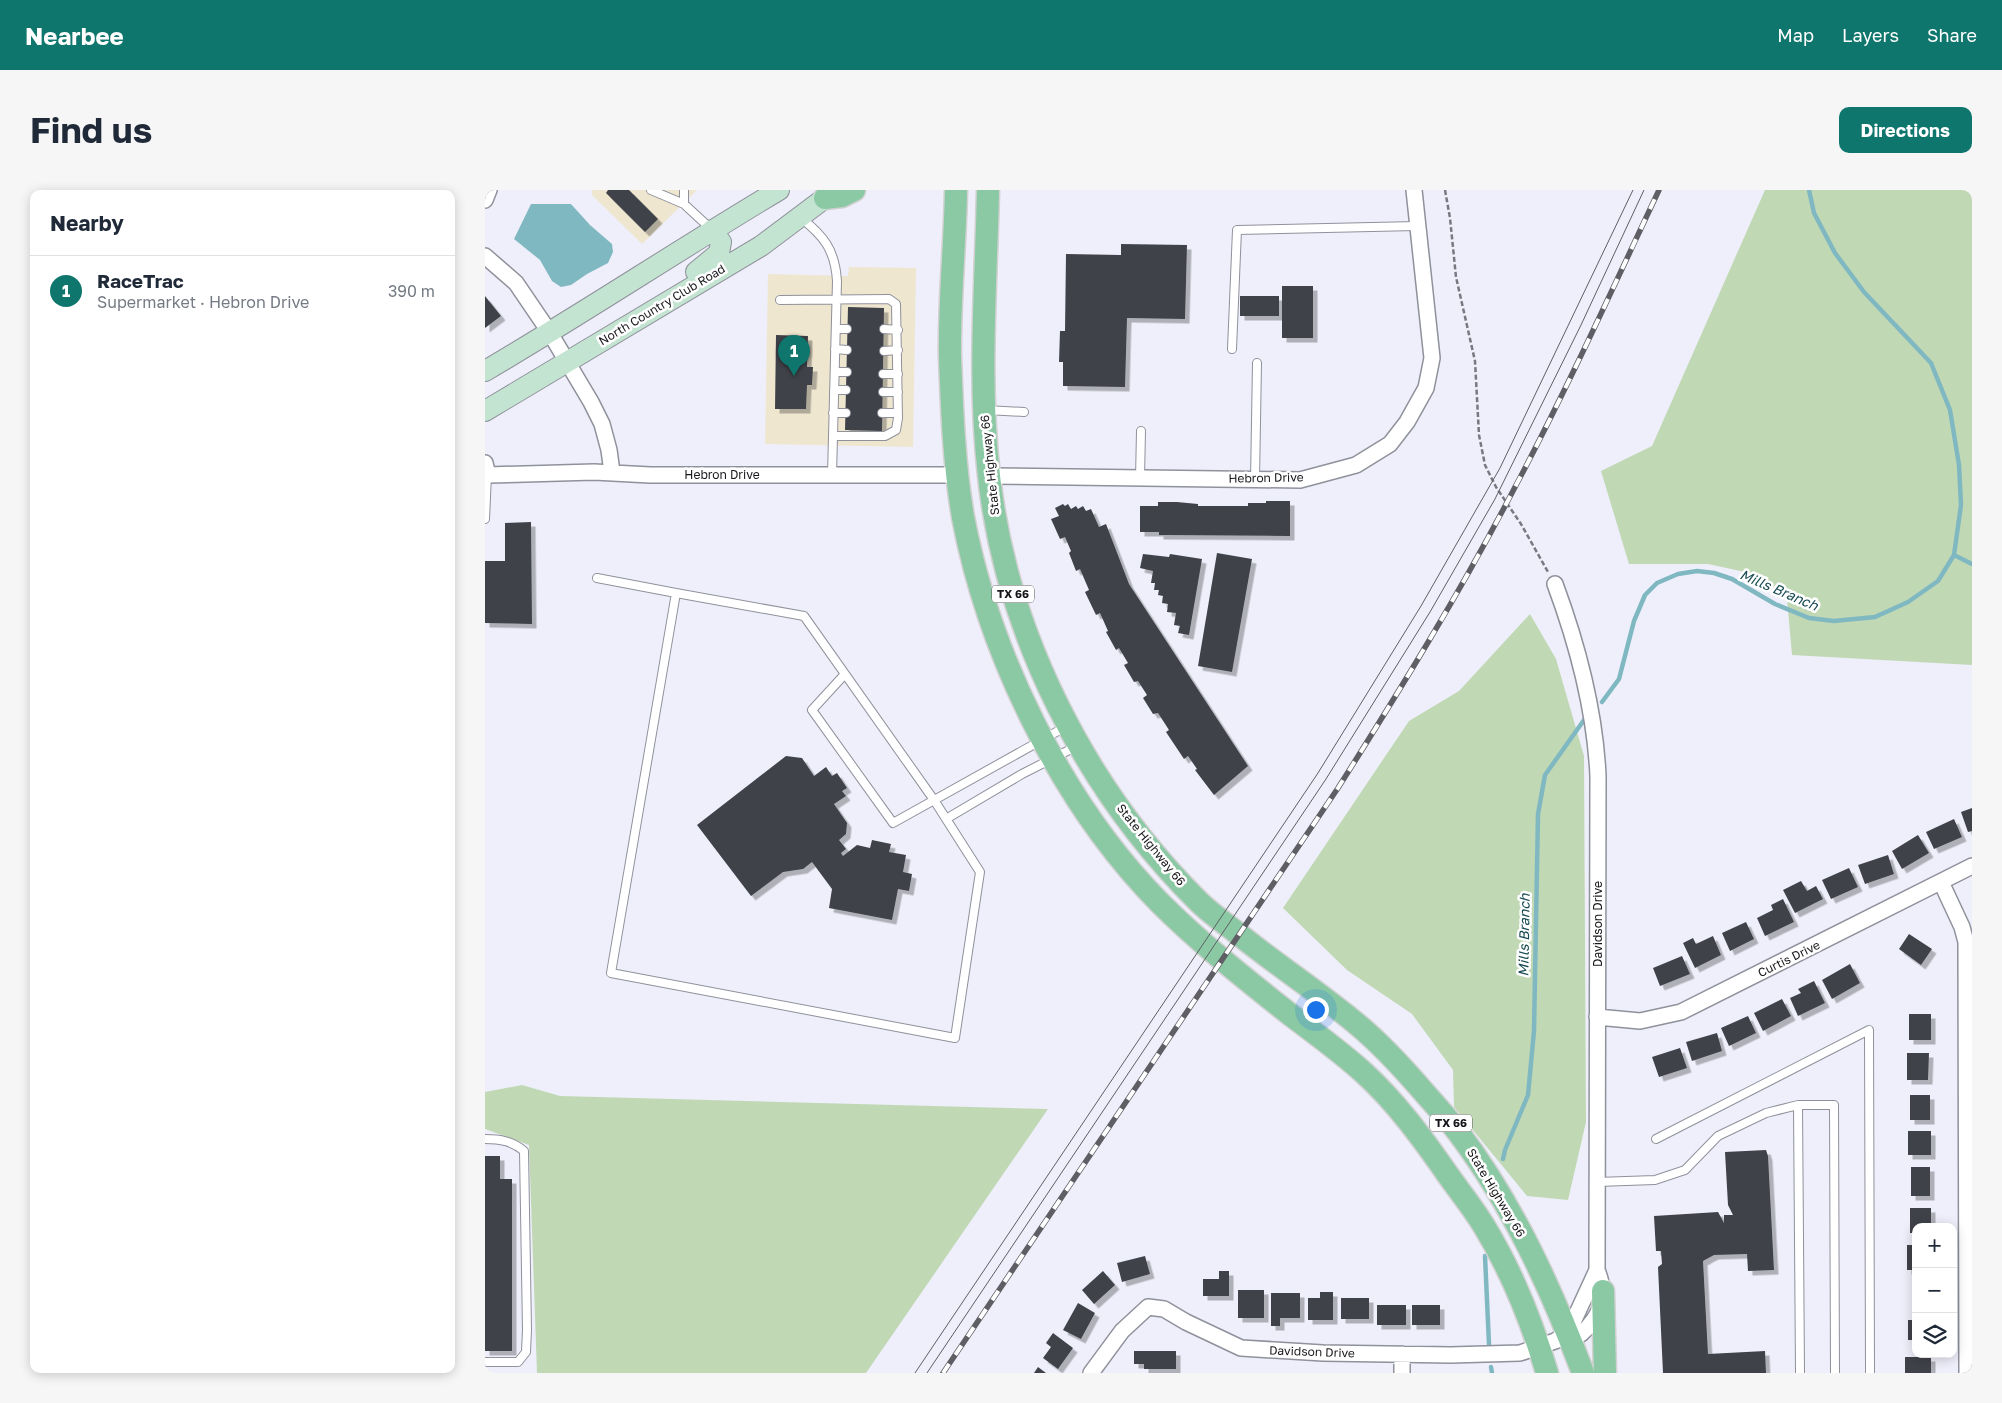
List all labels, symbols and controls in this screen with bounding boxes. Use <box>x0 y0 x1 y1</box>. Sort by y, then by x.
text: Nearbee <box>25 21 124 50</box>
text: Map <box>1777 24 1814 46</box>
text: Layers <box>1842 24 1899 46</box>
text: Share <box>1927 24 1977 46</box>
button: Directions <box>1839 107 1972 153</box>
text: Find us <box>30 109 152 151</box>
text: Nearby <box>50 210 124 236</box>
street label: North Country Club Road <box>596 261 728 348</box>
text: RaceTrac <box>97 269 184 292</box>
text: 1 <box>62 281 70 301</box>
text: 390 m <box>388 281 435 301</box>
text: Supermarket · Hebron Drive <box>97 292 309 312</box>
pin: 1 <box>778 335 810 376</box>
street label: State Highway 66 <box>977 414 1002 516</box>
street label: Hebron Drive <box>684 467 760 482</box>
street label: Hebron Drive <box>1228 469 1304 486</box>
water label: Mills Branch <box>1738 565 1822 614</box>
road number: TX 66 <box>992 586 1034 602</box>
street label: State Highway 66 <box>1114 801 1189 889</box>
street label: Davidson Drive <box>1590 881 1605 967</box>
water label: Mills Branch <box>1514 892 1533 977</box>
street label: Curtis Drive <box>1755 937 1822 980</box>
your location <box>1303 997 1329 1023</box>
road number: TX 66 <box>1430 1114 1472 1131</box>
street label: State Highway 66 <box>1464 1146 1529 1240</box>
map controls <box>1912 1223 1957 1358</box>
button: + <box>1912 1223 1957 1268</box>
button: − <box>1912 1268 1957 1313</box>
button: layers <box>1912 1313 1957 1358</box>
street label: Davidson Drive <box>1269 1343 1355 1360</box>

